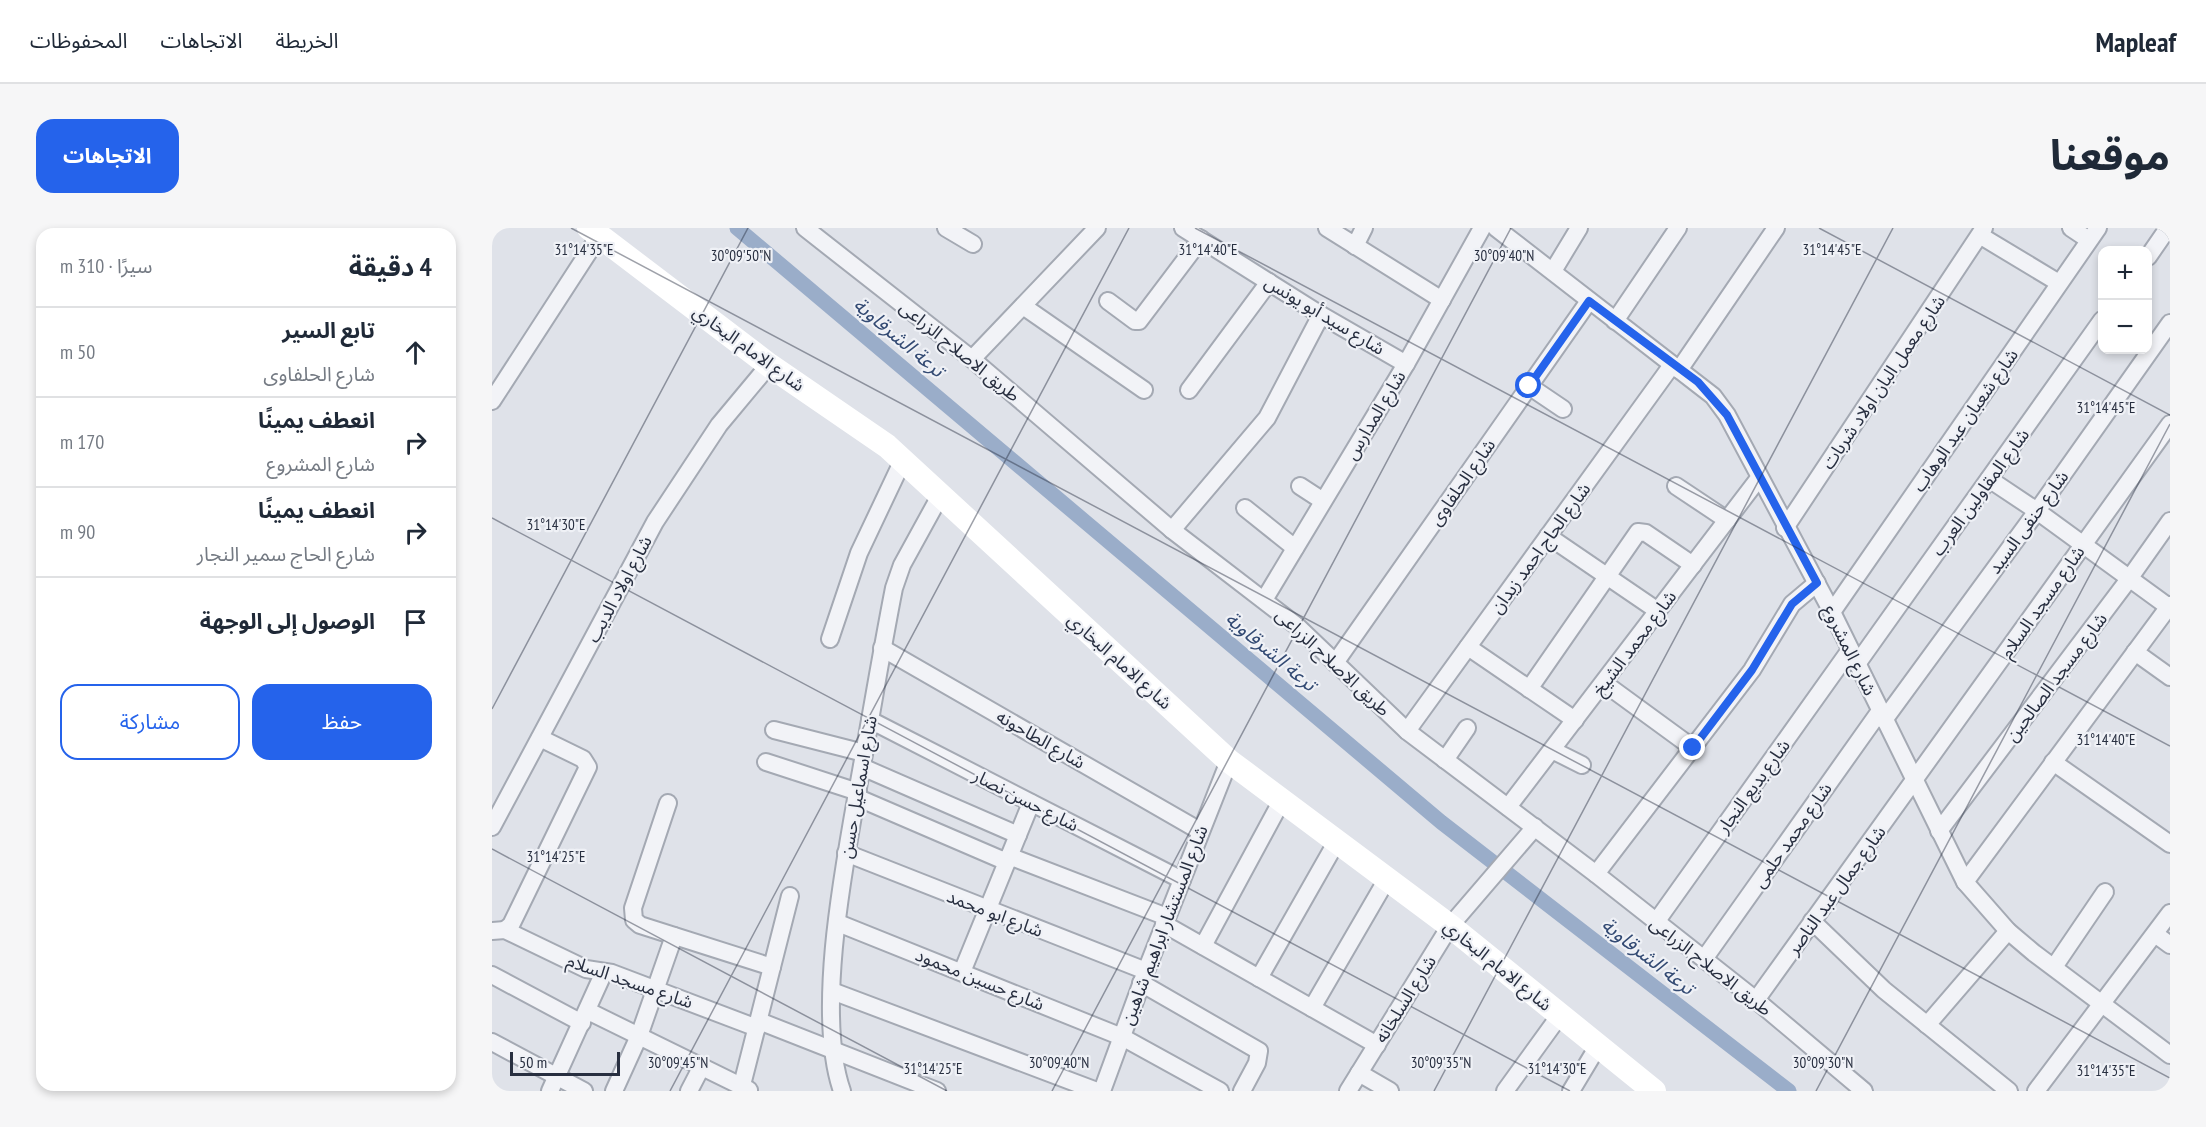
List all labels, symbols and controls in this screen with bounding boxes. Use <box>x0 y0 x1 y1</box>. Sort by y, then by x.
text: Mapleaf <box>2095 23 2176 60</box>
text: المحفوظات <box>30 27 127 54</box>
text: الاتجاهات <box>160 27 242 54</box>
text: الخريطة <box>275 27 338 54</box>
button: الاتجاهات <box>36 119 179 193</box>
text: موقعنا <box>2050 127 2170 182</box>
text: 31°14'35"E <box>554 240 614 259</box>
text: 31°14'40"E <box>1178 240 1238 259</box>
text: 31°14'45"E <box>1802 240 1862 259</box>
text: 30°09'50"N <box>711 246 771 265</box>
text: 30°09'40"N <box>1474 246 1534 265</box>
map controls <box>2098 246 2152 354</box>
button: + <box>2098 246 2152 300</box>
text: 4 دقيقة <box>349 250 432 283</box>
text: سيرًا · 310 m <box>60 253 152 279</box>
street label: شارع سيد أبو يونس <box>1259 270 1389 362</box>
street label: شارع معمل البان اولاد شربات <box>1816 290 1952 475</box>
water label: ترعة الشرقاوية <box>848 291 952 385</box>
street label: طريق الاصلاح الزراعى <box>894 295 1025 408</box>
street label: شارع الامام البخاري <box>687 300 810 399</box>
button: − <box>2098 300 2152 354</box>
text: تابع السير <box>282 316 375 344</box>
icon: ahead <box>399 336 432 369</box>
text: 50 m <box>60 339 95 365</box>
street label: شارع شعبان عبد الوهاب <box>1907 344 2025 498</box>
text: شارع الحلفاوى <box>263 361 375 387</box>
street label: شارع المدارس <box>1339 366 1413 465</box>
route start <box>1515 372 1541 398</box>
text: 31°14'45"E <box>2076 398 2136 417</box>
text: انعطف يمينًا <box>258 406 375 434</box>
street label: شارع المقاولين العرب <box>1926 424 2036 562</box>
icon: right <box>399 426 432 459</box>
text: 170 m <box>60 429 104 455</box>
street label: شارع الحلفاوى <box>1424 434 1503 532</box>
text: شارع المشروع <box>266 451 375 477</box>
street label: شارع حنفى السيد <box>1983 466 2076 580</box>
street label: شارع الحاج احمد زيدان <box>1485 478 1598 620</box>
text: انعطف يمينًا <box>258 496 375 524</box>
text: 31°14'30"E <box>526 515 586 534</box>
icon: right <box>399 516 432 549</box>
text: 90 m <box>60 519 95 545</box>
street label: شارع اولاد الديب <box>581 532 659 648</box>
text: شارع الحاج سمير النجار <box>197 541 375 567</box>
street label: شارع مسجد السلام <box>1995 541 2092 664</box>
street label: شارع محمد الشيخ <box>1587 586 1684 702</box>
street label: شارع المشروع <box>1816 601 1882 700</box>
street label: طريق الاصلاح الزراعى <box>1270 603 1395 723</box>
water label: ترعة الشرقاوية <box>1220 605 1324 699</box>
icon: arrive <box>399 606 432 639</box>
text: الوصول إلى الوجهة <box>200 607 375 635</box>
street label: شارع الامام البخاري <box>1061 608 1177 716</box>
street label: شارع مسجد الصالحين <box>2000 608 2114 748</box>
button: مشاركة <box>60 684 240 760</box>
button: حفظ <box>252 684 432 760</box>
street label: شارع الطاحونه <box>991 704 1089 776</box>
street label: شارع اسماعيل حسن <box>834 714 885 861</box>
text: 31°14'40"E <box>2076 730 2136 749</box>
route end <box>1679 734 1705 760</box>
street label: شارع بديع النجار <box>1711 735 1797 840</box>
street label: شارع حسن نصار <box>967 763 1083 839</box>
street label: شارع محمد حلمى <box>1747 778 1839 894</box>
street label: شارع جمال عبد الناصر <box>1781 821 1893 962</box>
street label: شارع المستشار ابراهيم شاهين <box>1115 822 1215 1029</box>
text: 31°14'25"E <box>526 847 586 866</box>
street label: شارع ابو محمد <box>943 884 1046 945</box>
street label: طريق الاصلاح الزراعى <box>1644 911 1777 1022</box>
water label: ترعة الشرقاوية <box>1596 912 1702 1002</box>
street label: شارع الامام البخاري <box>1437 914 1557 1018</box>
street label: شارع حسين محمود <box>911 943 1048 1018</box>
street label: شارع مسجد السلام <box>563 949 696 1016</box>
street label: شارع السلخانه <box>1369 951 1443 1049</box>
scale bar <box>510 1049 620 1076</box>
text: 50 m <box>519 1052 547 1072</box>
text: 30°09'45"N <box>648 1053 708 1072</box>
text: 30°09'40"N <box>1029 1053 1089 1072</box>
text: 30°09'35"N <box>1411 1053 1471 1072</box>
text: 30°09'30"N <box>1793 1053 1853 1072</box>
text: 31°14'25"E <box>903 1059 963 1078</box>
text: 31°14'30"E <box>1527 1059 1587 1078</box>
text: 31°14'35"E <box>2076 1061 2136 1080</box>

